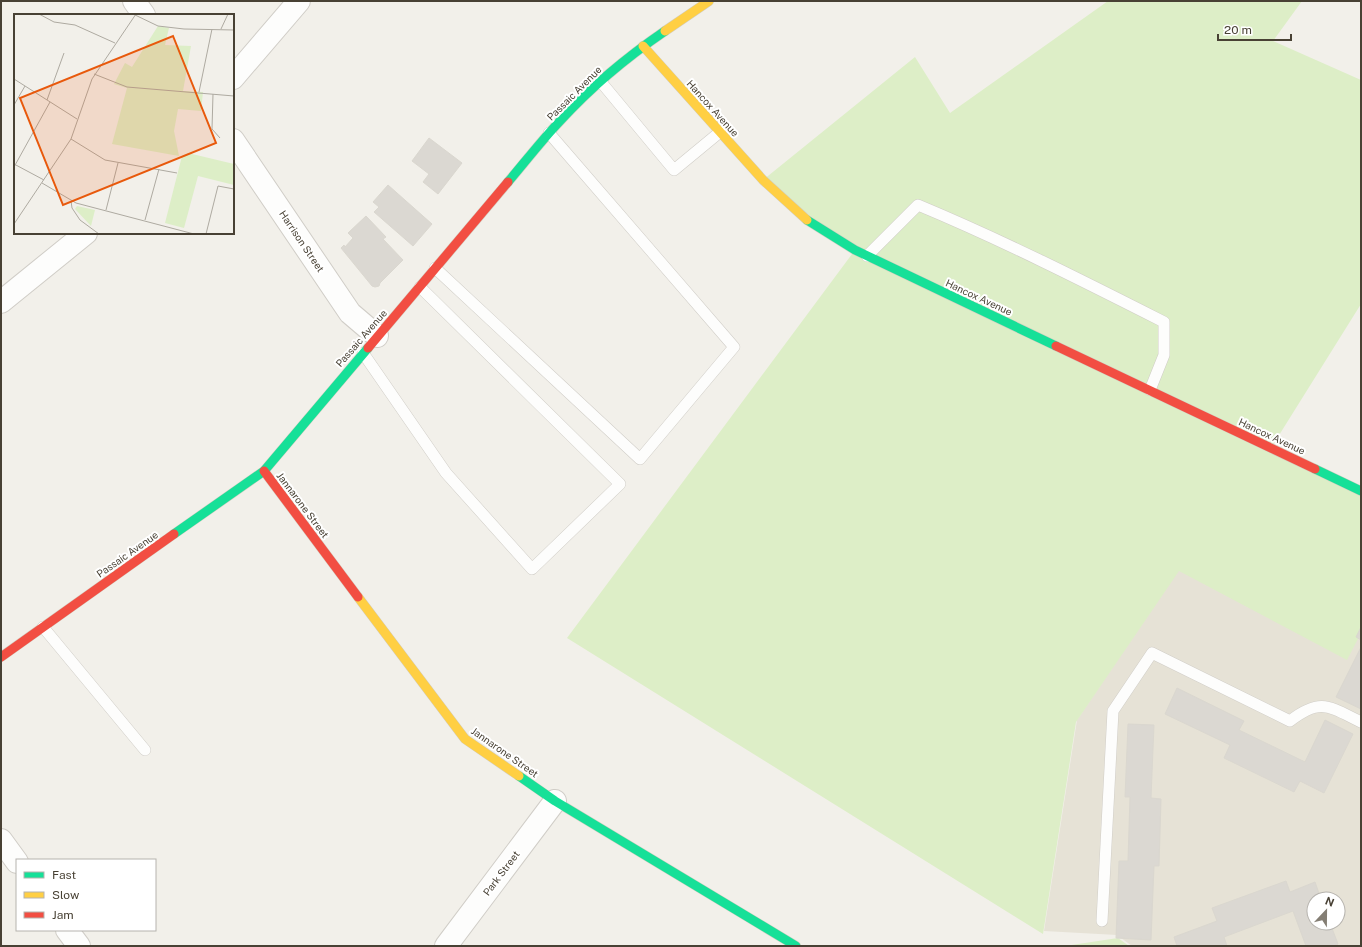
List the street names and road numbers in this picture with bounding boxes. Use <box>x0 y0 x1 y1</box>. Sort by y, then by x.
street label: Passaic Avenue <box>544 63 604 123</box>
street label: Hancox Avenue <box>684 77 742 139</box>
street label: Harrison Street <box>277 208 327 274</box>
street label: Hancox Avenue <box>944 276 1014 318</box>
street label: Passaic Avenue <box>333 307 389 369</box>
street label: Hancox Avenue <box>1237 415 1307 457</box>
street label: Jannarone Street <box>274 470 332 540</box>
street label: Passaic Avenue <box>94 528 160 580</box>
street label: Jannarone Street <box>469 724 541 780</box>
street label: Park Street <box>480 848 522 898</box>

